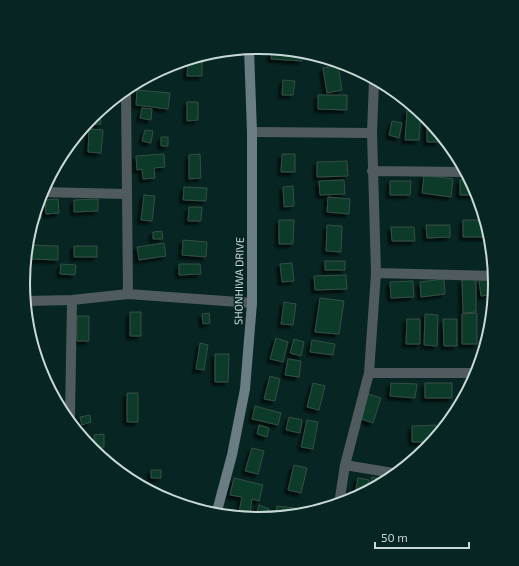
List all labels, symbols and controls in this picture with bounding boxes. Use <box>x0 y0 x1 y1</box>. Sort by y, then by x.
street label: SHONHIWA DRIVE <box>231 237 246 325</box>
scale bar <box>375 524 469 550</box>
text: 50 m <box>381 530 408 544</box>

